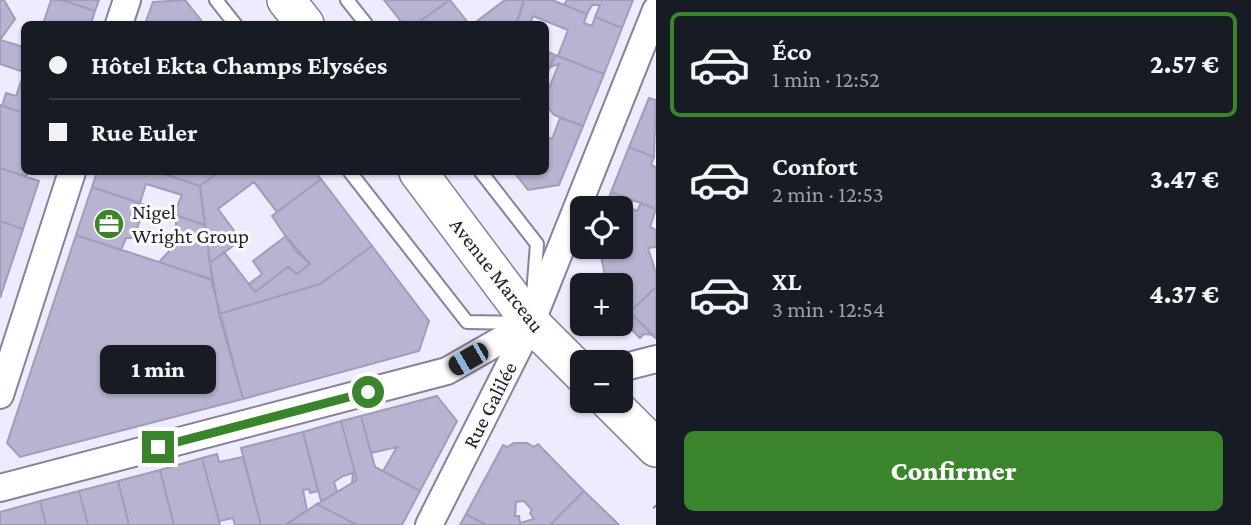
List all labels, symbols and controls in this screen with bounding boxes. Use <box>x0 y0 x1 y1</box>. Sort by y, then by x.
icon: car <box>688 33 751 96</box>
text: Éco <box>772 37 812 66</box>
text: 2.57 € <box>1150 50 1219 79</box>
text: Hôtel Ekta Champs Elysées <box>91 51 387 80</box>
text: 1 min · 12:52 <box>772 66 880 92</box>
text: Rue Euler <box>91 118 198 147</box>
icon: car <box>688 148 751 211</box>
text: Confort <box>772 152 858 181</box>
text: 3.47 € <box>1150 165 1219 194</box>
text: 2 min · 12:53 <box>772 181 884 207</box>
map controls <box>570 196 633 413</box>
button: locate <box>570 196 633 259</box>
place label: Nigel Wright Group <box>132 200 249 248</box>
office icon: Nigel Wright Group <box>92 207 126 241</box>
street label: Avenue Marceau <box>445 213 549 337</box>
icon: car <box>688 263 751 326</box>
text: XL <box>772 267 801 296</box>
button: + <box>570 273 633 336</box>
text: 4.37 € <box>1149 280 1219 309</box>
text: 3 min · 12:54 <box>772 296 885 322</box>
car <box>445 339 492 379</box>
callout: 1 min <box>100 346 216 394</box>
button: − <box>570 350 633 413</box>
text: 1 min <box>131 356 185 382</box>
street label: Rue Galilée <box>458 358 522 452</box>
route start <box>352 376 384 408</box>
route end <box>142 431 174 463</box>
button: Confirmer <box>684 431 1223 511</box>

